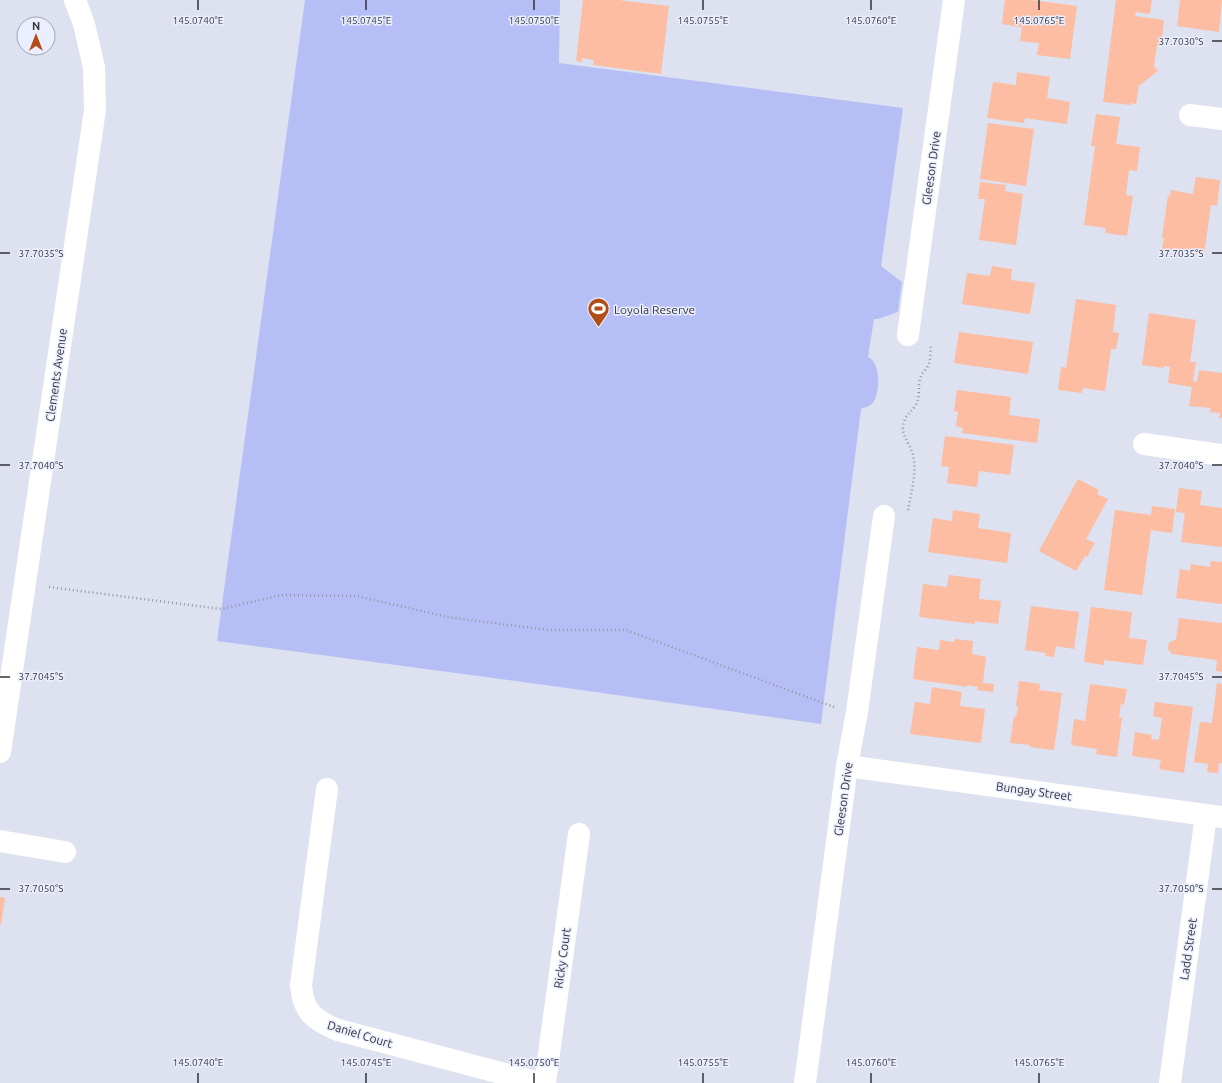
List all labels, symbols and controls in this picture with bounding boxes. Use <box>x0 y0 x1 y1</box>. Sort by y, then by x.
text: 145.0740°E <box>173 15 224 26</box>
text: 145.0745°E <box>341 15 392 26</box>
text: 145.0750°E <box>509 15 560 26</box>
text: 145.0755°E <box>678 15 729 26</box>
text: 145.0760°E <box>846 15 897 26</box>
text: 145.0765°E <box>1014 15 1065 26</box>
north arrow <box>16 16 56 56</box>
text: N <box>32 20 40 32</box>
text: 37.7030°S <box>1159 36 1203 47</box>
street label: Gleeson Drive <box>919 130 943 206</box>
text: 37.7035°S <box>19 248 63 259</box>
text: 37.7035°S <box>1159 248 1203 259</box>
sports icon: Loyola Reserve <box>585 296 611 329</box>
place label: Loyola Reserve <box>614 303 695 316</box>
street label: Clements Avenue <box>43 328 69 422</box>
text: 37.7040°S <box>19 460 63 471</box>
text: 37.7040°S <box>1159 460 1203 471</box>
text: 37.7045°S <box>19 671 63 682</box>
text: 37.7045°S <box>1159 671 1203 682</box>
street label: Gleeson Drive <box>831 761 855 837</box>
street label: Bungay Street <box>995 779 1073 803</box>
text: 37.7050°S <box>19 883 63 894</box>
text: 37.7050°S <box>1159 883 1203 894</box>
street label: Ladd Street <box>1177 917 1199 981</box>
street label: Ricky Court <box>551 927 573 989</box>
street label: Daniel Court <box>326 1018 394 1050</box>
text: 145.0740°E <box>173 1057 224 1068</box>
text: 145.0745°E <box>341 1057 392 1068</box>
text: 145.0750°E <box>509 1057 560 1068</box>
text: 145.0755°E <box>678 1057 729 1068</box>
text: 145.0760°E <box>846 1057 897 1068</box>
text: 145.0765°E <box>1014 1057 1065 1068</box>

